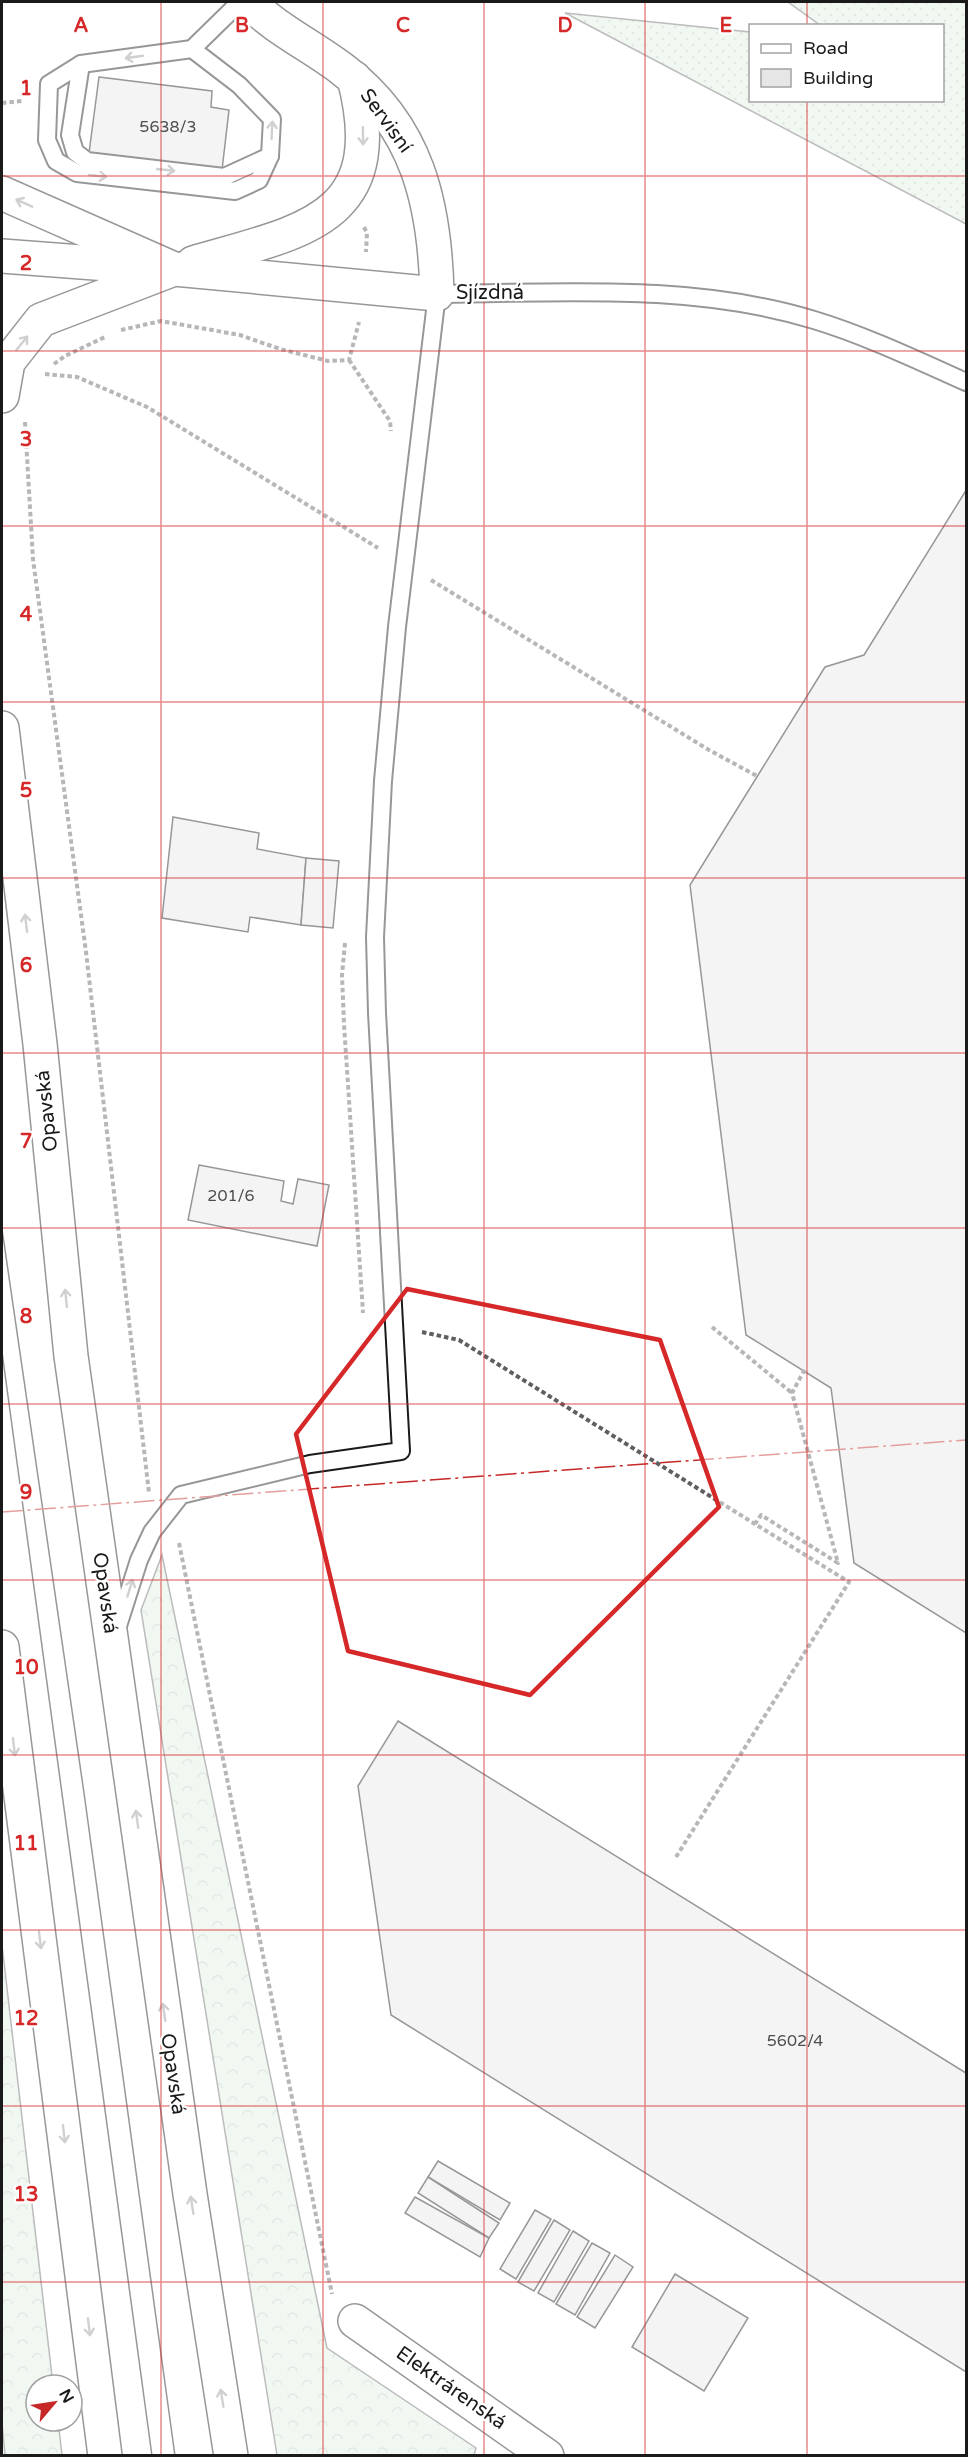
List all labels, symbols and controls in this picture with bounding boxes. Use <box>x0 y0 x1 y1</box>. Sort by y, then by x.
text: A <box>74 14 89 38</box>
text: B <box>235 14 249 38</box>
text: C <box>396 14 410 38</box>
text: D <box>557 14 573 38</box>
text: E <box>720 14 733 38</box>
legend <box>749 24 944 102</box>
text: Road <box>803 37 848 59</box>
one-way arrow <box>125 51 144 62</box>
text: Building <box>803 67 873 89</box>
text: 1 <box>20 77 32 101</box>
street label: Servisní <box>355 84 417 158</box>
house number: 5638/3 <box>139 117 197 137</box>
one-way arrow <box>266 121 277 141</box>
one-way arrow <box>358 125 369 145</box>
one-way arrow <box>156 165 176 176</box>
one-way arrow <box>88 171 108 182</box>
one-way arrow <box>16 197 34 208</box>
text: 2 <box>20 252 32 276</box>
street label: Sjízdná <box>456 281 524 305</box>
one-way arrow <box>16 336 29 352</box>
text: 3 <box>20 428 32 452</box>
text: 4 <box>20 603 33 627</box>
text: 5 <box>20 779 32 803</box>
one-way arrow <box>20 914 31 934</box>
text: 6 <box>20 954 32 978</box>
street label: Opavská <box>31 1069 63 1153</box>
text: 7 <box>20 1130 32 1154</box>
house number: 201/6 <box>207 1186 255 1206</box>
one-way arrow <box>60 1288 71 1308</box>
text: 8 <box>20 1305 32 1329</box>
text: 9 <box>20 1481 32 1505</box>
street label: Opavská <box>87 1551 123 1635</box>
one-way arrow <box>125 1579 136 1598</box>
text: 10 <box>13 1656 39 1680</box>
one-way arrow <box>9 1737 20 1756</box>
one-way arrow <box>131 1810 142 1829</box>
text: 11 <box>13 1832 39 1856</box>
one-way arrow <box>34 1930 45 1950</box>
one-way arrow <box>159 2003 170 2022</box>
text: 12 <box>13 2007 39 2031</box>
house number: 5602/4 <box>767 2031 823 2051</box>
street label: Opavská <box>155 2032 191 2116</box>
one-way arrow <box>59 2123 70 2143</box>
text: 13 <box>13 2183 39 2207</box>
one-way arrow <box>186 2196 197 2215</box>
one-way arrow <box>84 2317 95 2337</box>
street label: Elektrárenská <box>391 2341 511 2435</box>
north arrow <box>24 2373 84 2433</box>
text: N <box>54 2386 78 2407</box>
one-way arrow <box>216 2388 227 2408</box>

